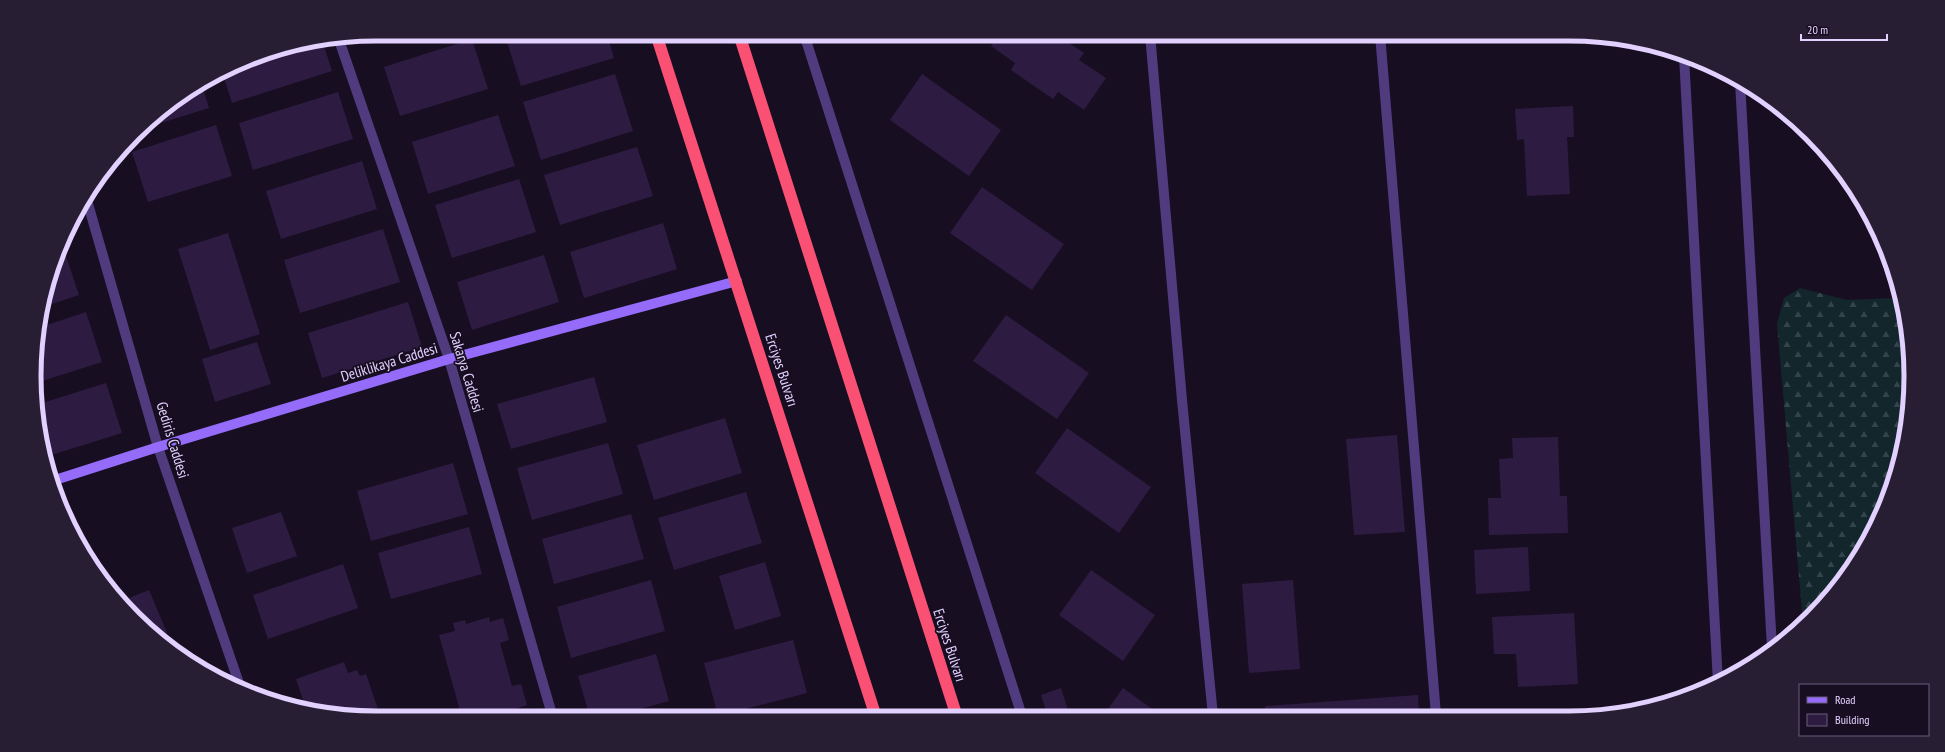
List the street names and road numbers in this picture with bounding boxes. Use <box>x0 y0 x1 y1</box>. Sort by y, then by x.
street label: Sakarya Caddesi <box>446 329 488 415</box>
street label: Erciyes Bulvarı <box>761 331 803 409</box>
street label: Deliklikaya Caddesi <box>338 338 440 386</box>
street label: Gediris Caddesi <box>152 399 194 481</box>
street label: Erciyes Bulvarı <box>929 606 971 684</box>

